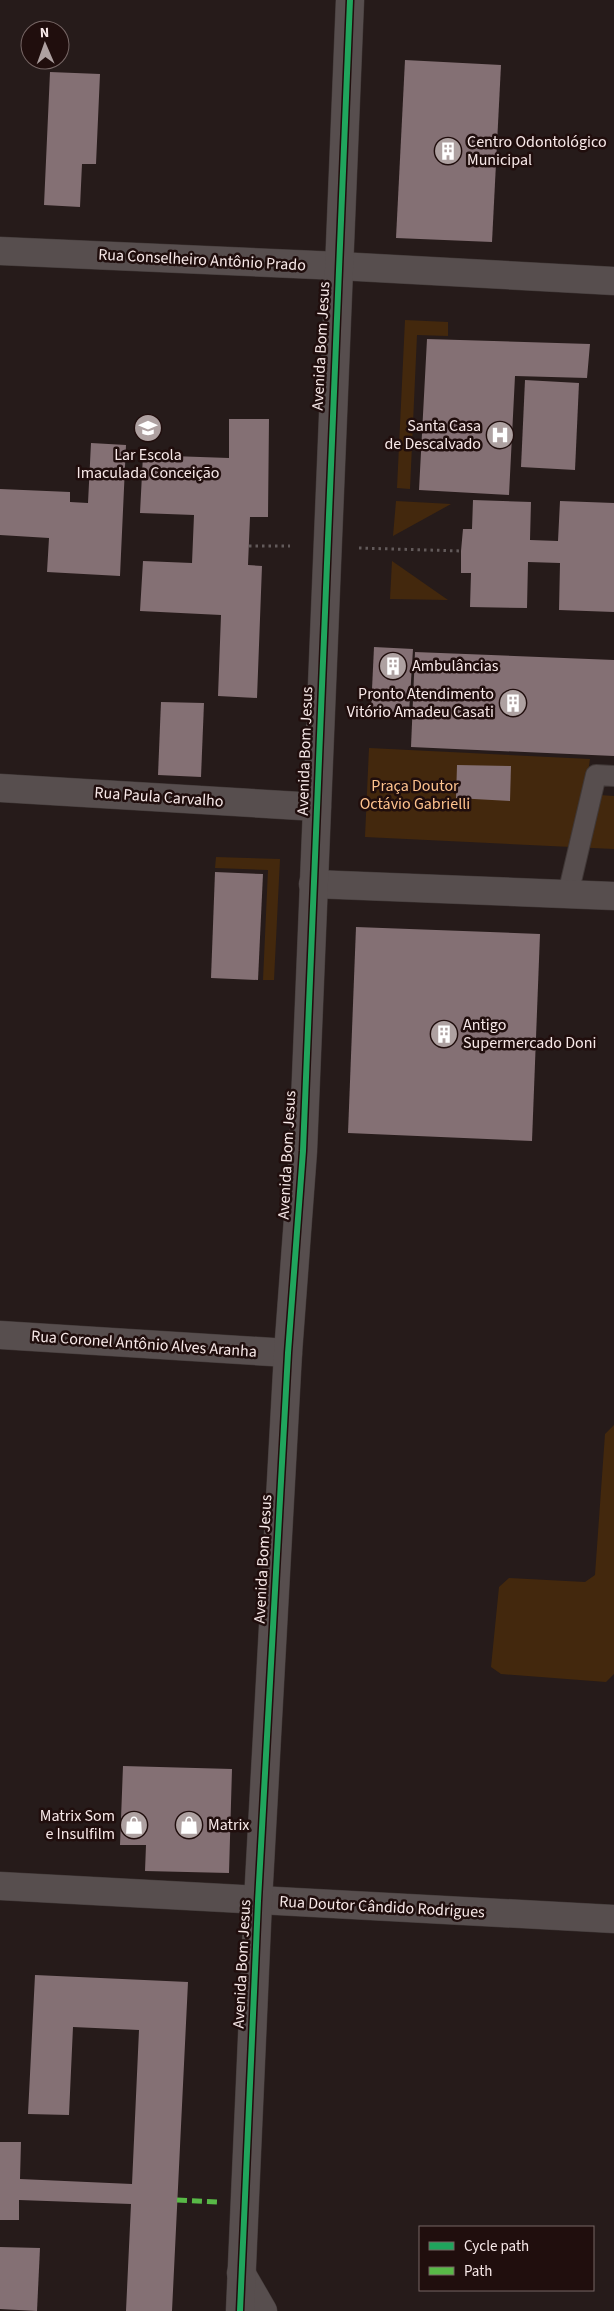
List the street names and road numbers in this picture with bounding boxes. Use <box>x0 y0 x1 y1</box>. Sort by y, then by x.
street label: Rua Conselheiro Antônio Prado <box>98 244 306 276</box>
street label: Avenida Bom Jesus <box>307 281 335 411</box>
street label: Avenida Bom Jesus <box>292 686 318 816</box>
street label: Rua Paula Carvalho <box>94 782 224 812</box>
street label: Avenida Bom Jesus <box>273 1090 301 1220</box>
street label: Rua Coronel Antônio Alves Aranha <box>30 1325 258 1363</box>
street label: Avenida Bom Jesus <box>249 1494 277 1624</box>
street label: Rua Doutor Cândido Rodrigues <box>279 1891 486 1923</box>
street label: Avenida Bom Jesus <box>228 1899 256 2029</box>

